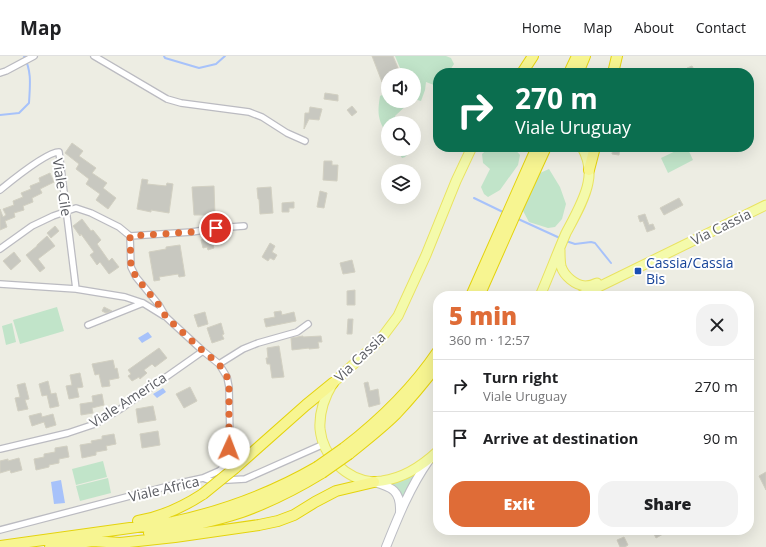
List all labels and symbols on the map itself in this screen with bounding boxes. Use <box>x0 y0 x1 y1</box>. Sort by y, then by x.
street label: Viale Cile <box>49 157 76 217</box>
street label: Via Cassia <box>688 204 754 249</box>
pin <box>199 211 233 245</box>
place label: Cassia/Cassia Bis <box>646 253 734 288</box>
marker: Cassia/Cassia Bis <box>633 266 643 276</box>
street label: Via Cassia <box>330 327 389 386</box>
street label: Viale America <box>86 368 170 432</box>
position arrow <box>208 427 250 469</box>
street label: Viale Africa <box>127 471 201 506</box>

